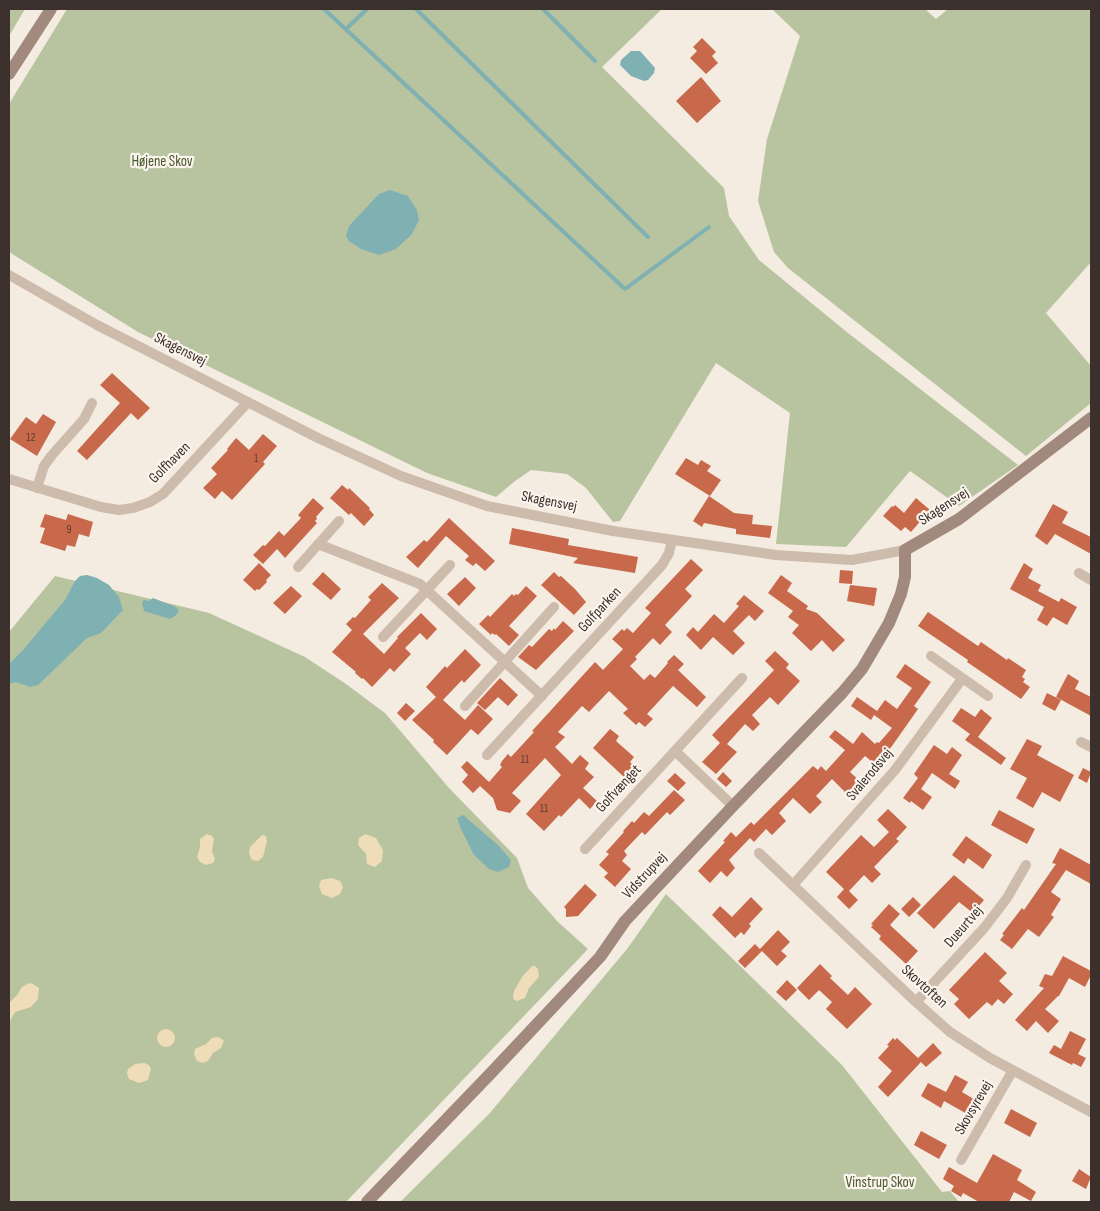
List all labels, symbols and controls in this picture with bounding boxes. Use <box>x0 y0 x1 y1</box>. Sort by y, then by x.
park label: Højene Skov <box>131 153 193 171</box>
street label: Skagensvej <box>151 329 209 371</box>
house number: 12 <box>26 431 36 445</box>
street label: Golfhaven <box>146 439 194 487</box>
house number: 1 <box>254 452 258 466</box>
street label: Skagensvej <box>916 484 972 530</box>
street label: Skagensvej <box>520 488 578 516</box>
house number: 9 <box>66 523 72 537</box>
street label: Golfparken <box>575 584 625 636</box>
street label: Svalerodsvej <box>843 745 897 805</box>
house number: 11 <box>521 753 529 767</box>
street label: Golfvænget <box>592 761 646 817</box>
house number: 11 <box>540 802 548 816</box>
street label: Vidstrupvej <box>619 849 671 903</box>
street label: Dueurtvej <box>941 902 987 952</box>
street label: Skovtoften <box>897 962 951 1012</box>
street label: Skovsyrevej <box>951 1078 997 1138</box>
park label: Vinstrup Skov <box>846 1174 914 1192</box>

